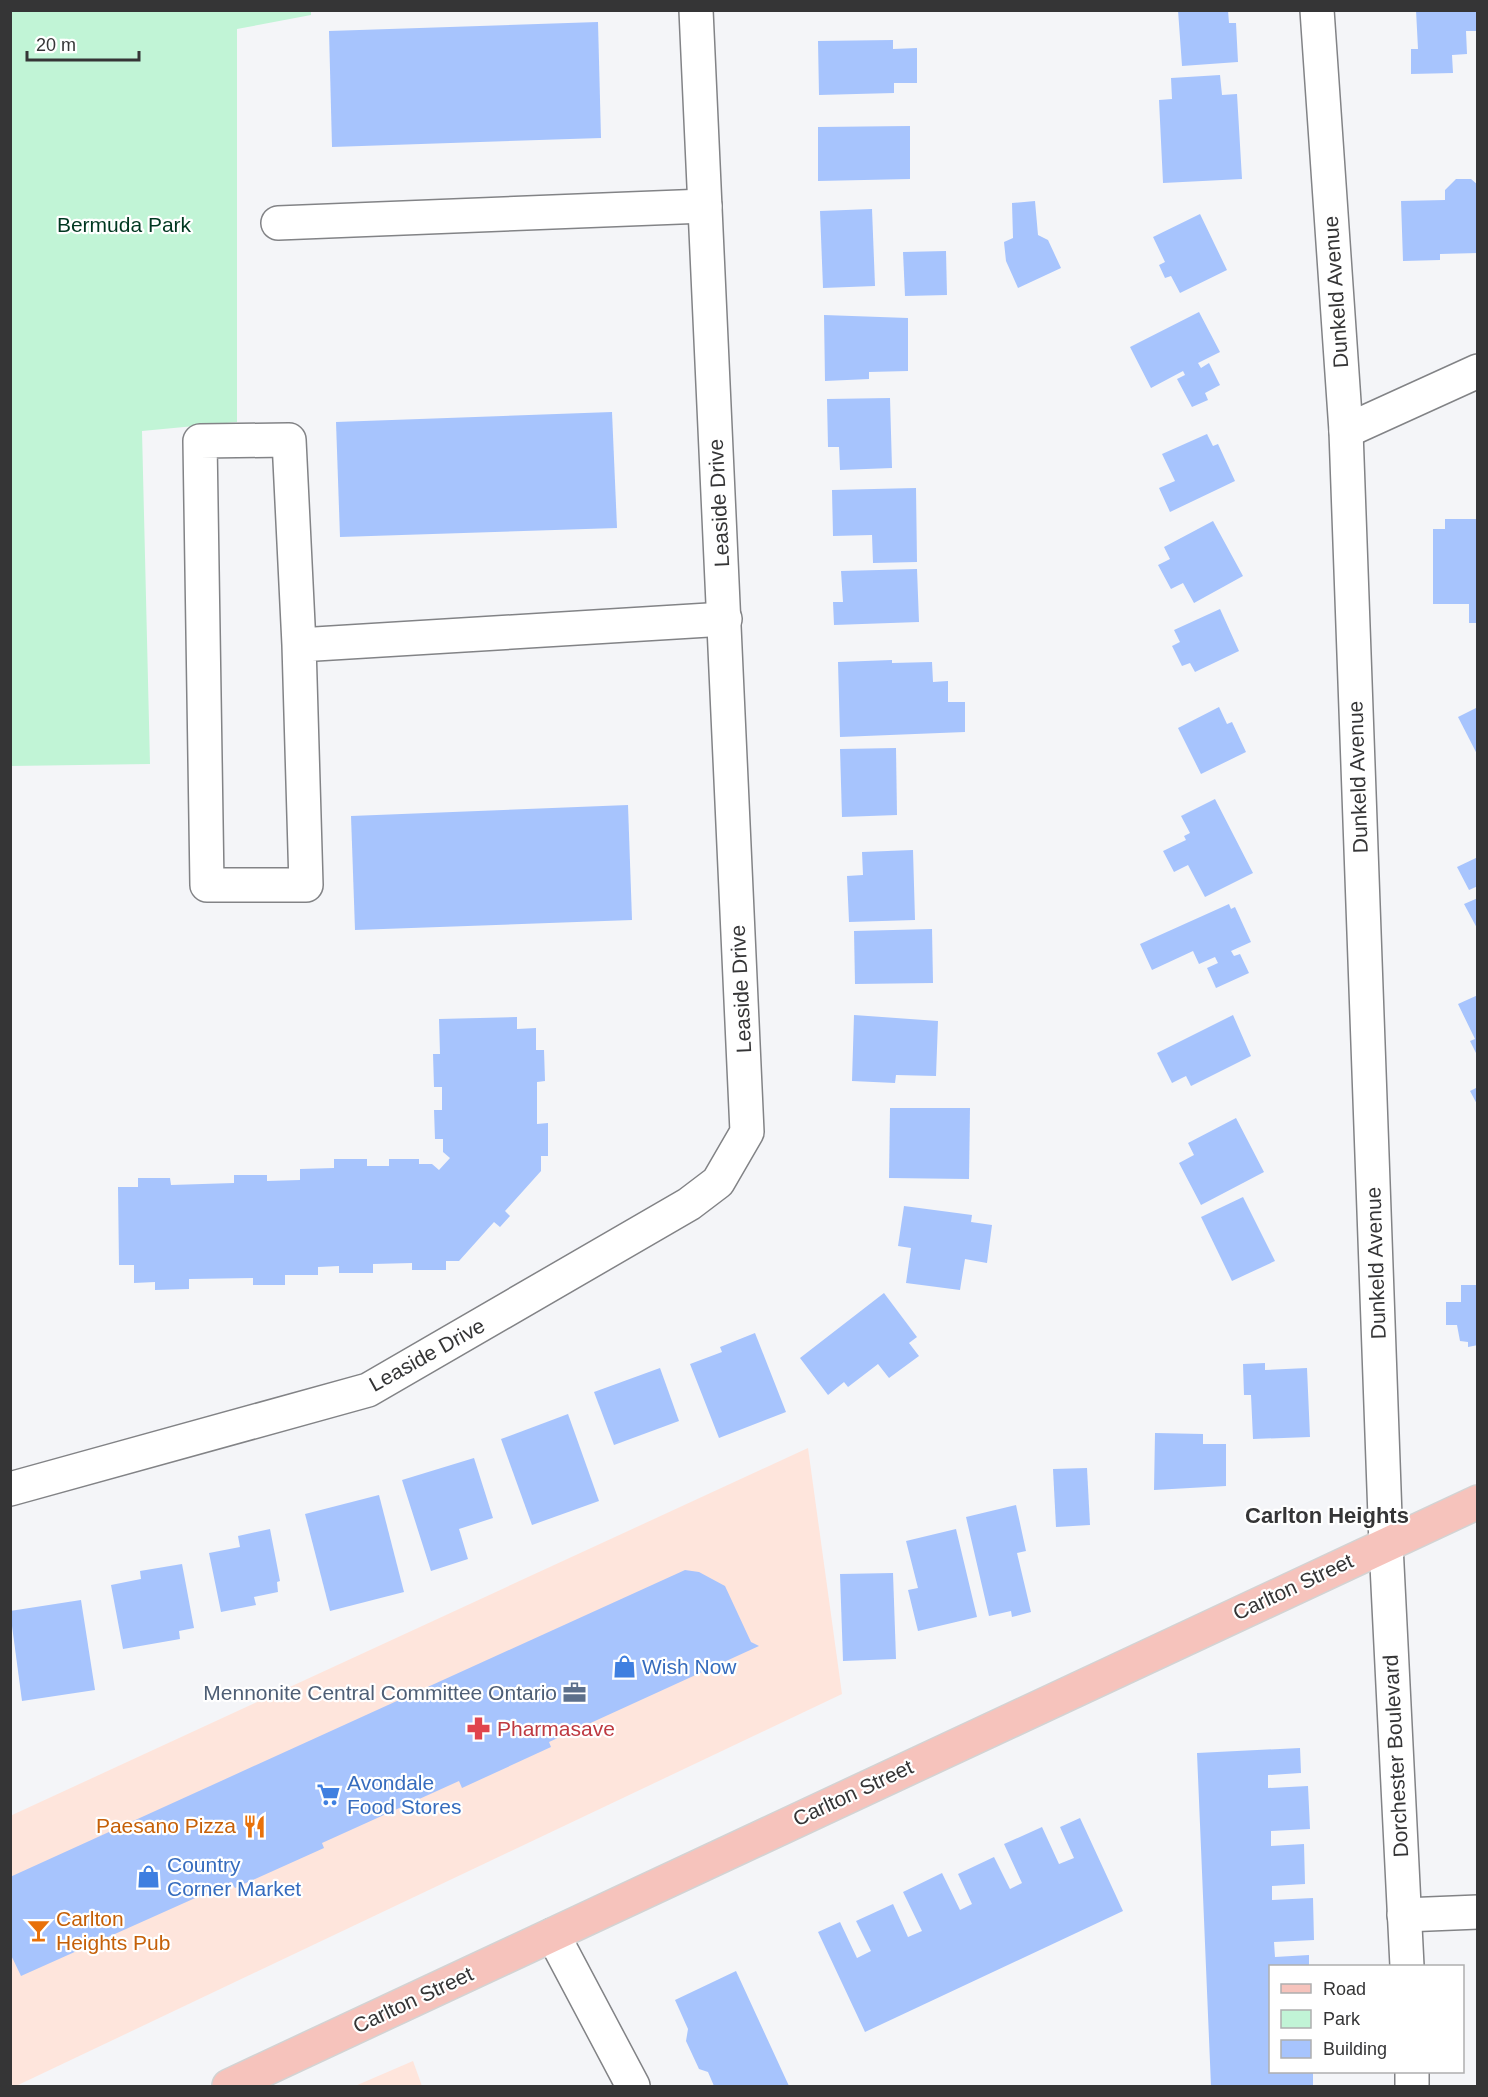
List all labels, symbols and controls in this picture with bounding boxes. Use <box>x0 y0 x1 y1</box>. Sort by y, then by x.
scale bar <box>27 24 140 62</box>
text: 20 m <box>36 35 76 55</box>
park label: Bermuda Park <box>57 213 192 236</box>
street label: Dunkeld Avenue <box>1319 215 1352 369</box>
street label: Leaside Drive <box>704 438 733 568</box>
street label: Dunkeld Avenue <box>1343 700 1372 854</box>
street label: Leaside Drive <box>726 924 755 1054</box>
street label: Dunkeld Avenue <box>1361 1186 1390 1340</box>
street label: Leaside Drive <box>365 1313 488 1396</box>
district label: Carlton Heights <box>1245 1503 1409 1528</box>
street label: Carlton Street <box>1229 1549 1357 1624</box>
shop icon: Wish Now <box>611 1654 637 1680</box>
street label: Dorchester Boulevard <box>1379 1654 1412 1858</box>
place label: Wish Now <box>642 1655 737 1678</box>
office icon: Mennonite Central Committee Ontario <box>562 1680 588 1706</box>
place label: Mennonite Central Committee Ontario <box>203 1681 557 1704</box>
pharmacy icon: Pharmasave <box>466 1716 492 1742</box>
place label: Pharmasave <box>497 1717 615 1740</box>
street label: Carlton Street <box>789 1755 917 1830</box>
place label: Avondale Food Stores <box>347 1771 461 1818</box>
supermarket icon: Avondale Food Stores <box>316 1782 342 1808</box>
restaurant icon: Paesano Pizza <box>241 1813 267 1839</box>
place label: Paesano Pizza <box>96 1814 236 1837</box>
place label: Country Corner Market <box>167 1853 301 1900</box>
shop icon: Country Corner Market <box>136 1864 162 1890</box>
place label: Carlton Heights Pub <box>56 1907 170 1954</box>
bar icon: Carlton Heights Pub <box>25 1918 51 1944</box>
street label: Carlton Street <box>349 1962 477 2037</box>
legend <box>1269 1965 1464 2073</box>
text: Road <box>1323 1979 1366 1999</box>
text: Park <box>1323 2009 1361 2029</box>
text: Building <box>1323 2039 1387 2059</box>

